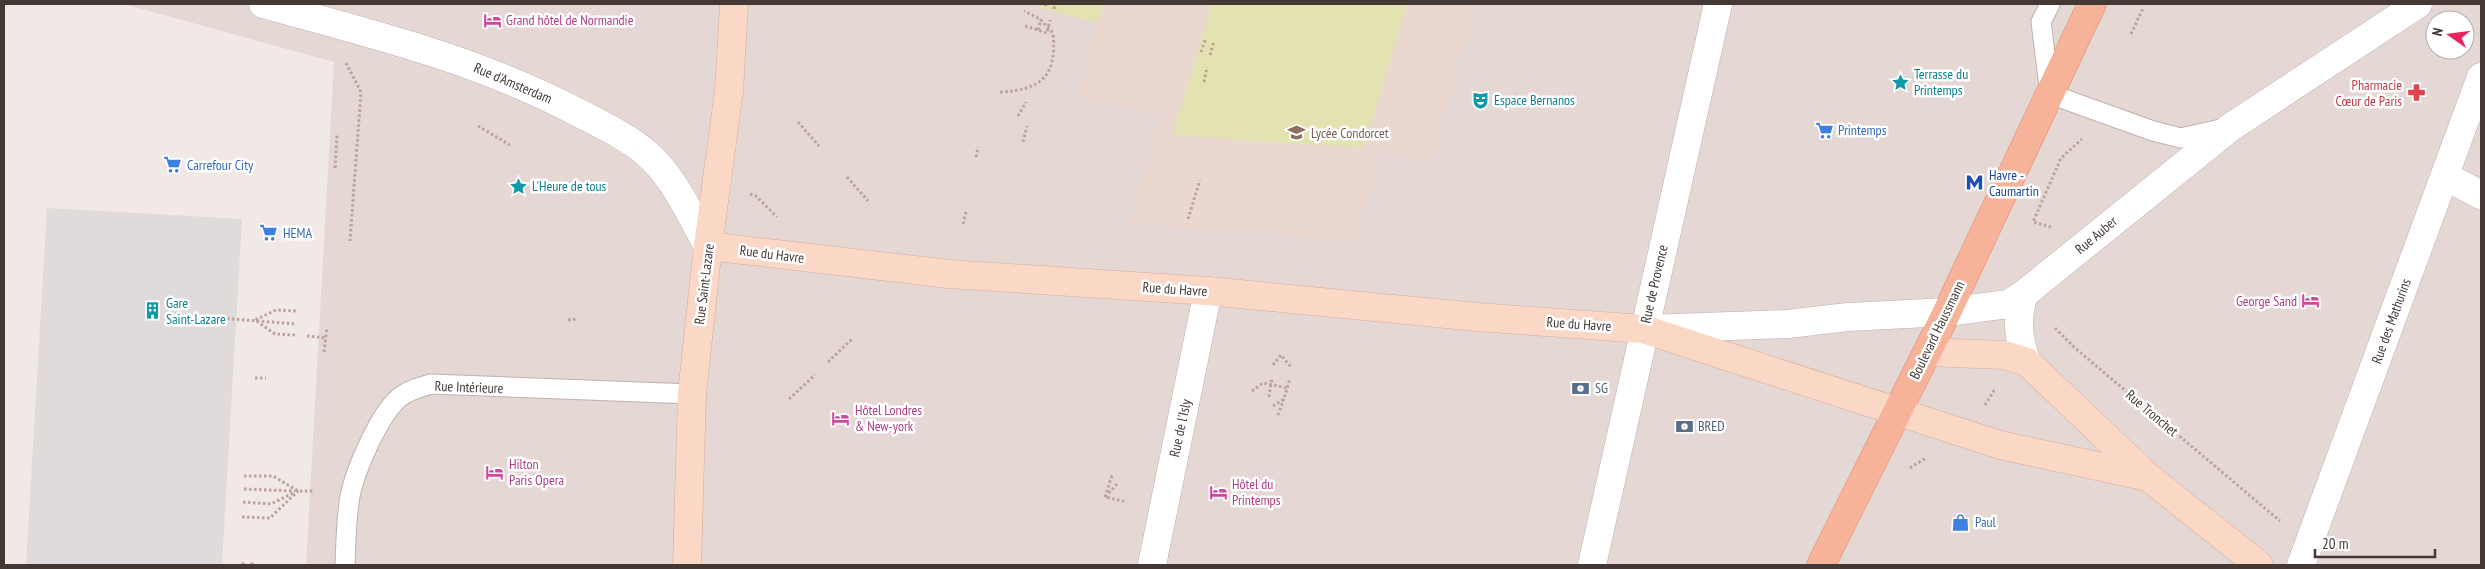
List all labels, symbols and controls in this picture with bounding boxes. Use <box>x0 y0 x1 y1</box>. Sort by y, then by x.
hotel icon: Grand hôtel de Normandie <box>482 10 502 30</box>
north arrow <box>2425 10 2475 60</box>
place label: Grand hôtel de Normandie <box>506 11 634 29</box>
text: N <box>2428 26 2447 38</box>
street label: Rue d'Amsterdam <box>471 58 555 108</box>
place label: Terrasse du Printemps <box>1914 65 1968 99</box>
place icon: Terrasse du Printemps <box>1890 72 1910 92</box>
place label: Pharmacie Cœur de Paris <box>2335 76 2402 110</box>
pharmacy icon: Pharmacie Cœur de Paris <box>2406 83 2426 103</box>
theatre icon: Espace Bernanos <box>1470 90 1490 110</box>
place label: Espace Bernanos <box>1494 91 1575 109</box>
supermarket icon: Printemps <box>1814 120 1834 140</box>
place label: Printemps <box>1838 121 1887 139</box>
school or university icon: Lycée Condorcet <box>1287 123 1307 143</box>
place label: Lycée Condorcet <box>1311 124 1389 142</box>
supermarket icon: Carrefour City <box>163 155 183 175</box>
place label: Carrefour City <box>187 156 254 174</box>
place label: Havre - Caumartin <box>1989 166 2039 200</box>
metro station icon: Havre - Caumartin <box>1965 173 1985 193</box>
place icon: L'Heure de tous <box>508 176 528 196</box>
place label: L'Heure de tous <box>532 177 607 195</box>
street label: Rue Auber <box>2071 212 2121 258</box>
supermarket icon: HEMA <box>259 223 279 243</box>
place label: HEMA <box>283 224 312 242</box>
street label: Rue du Havre <box>739 241 805 267</box>
street label: Rue Saint-Lazare <box>690 242 718 325</box>
street label: Rue de Provence <box>1636 243 1672 325</box>
street label: Rue des Mathurins <box>2367 276 2415 366</box>
street label: Rue du Havre <box>1142 278 1208 300</box>
street label: Boulevard Haussmann <box>1905 278 1969 382</box>
hotel icon: George Sand <box>2301 291 2321 311</box>
place label: George Sand <box>2236 292 2297 310</box>
place label: Gare Saint-Lazare <box>166 294 226 328</box>
building icon: Gare Saint-Lazare <box>142 301 162 321</box>
street label: Rue du Havre <box>1546 313 1612 335</box>
street label: Rue Intérieure <box>434 377 504 397</box>
bank icon: SG <box>1571 378 1591 398</box>
place label: SG <box>1595 379 1608 397</box>
street label: Rue Tronchet <box>2122 386 2182 440</box>
street label: Rue de l'Isly <box>1165 397 1195 459</box>
place label: Hôtel Londres & New-york <box>855 401 922 435</box>
hotel icon: Hôtel Londres & New-york <box>831 408 851 428</box>
bank icon: BRED <box>1674 416 1694 436</box>
place label: BRED <box>1698 417 1725 435</box>
place label: Hilton Paris Opera <box>509 455 564 489</box>
hotel icon: Hilton Paris Opera <box>485 462 505 482</box>
place label: Hôtel du Printemps <box>1232 475 1281 509</box>
hotel icon: Hôtel du Printemps <box>1208 482 1228 502</box>
shop icon: Paul <box>1951 512 1971 532</box>
place label: Paul <box>1975 513 1997 531</box>
scale bar <box>2315 526 2435 558</box>
text: 20 m <box>2322 534 2348 553</box>

